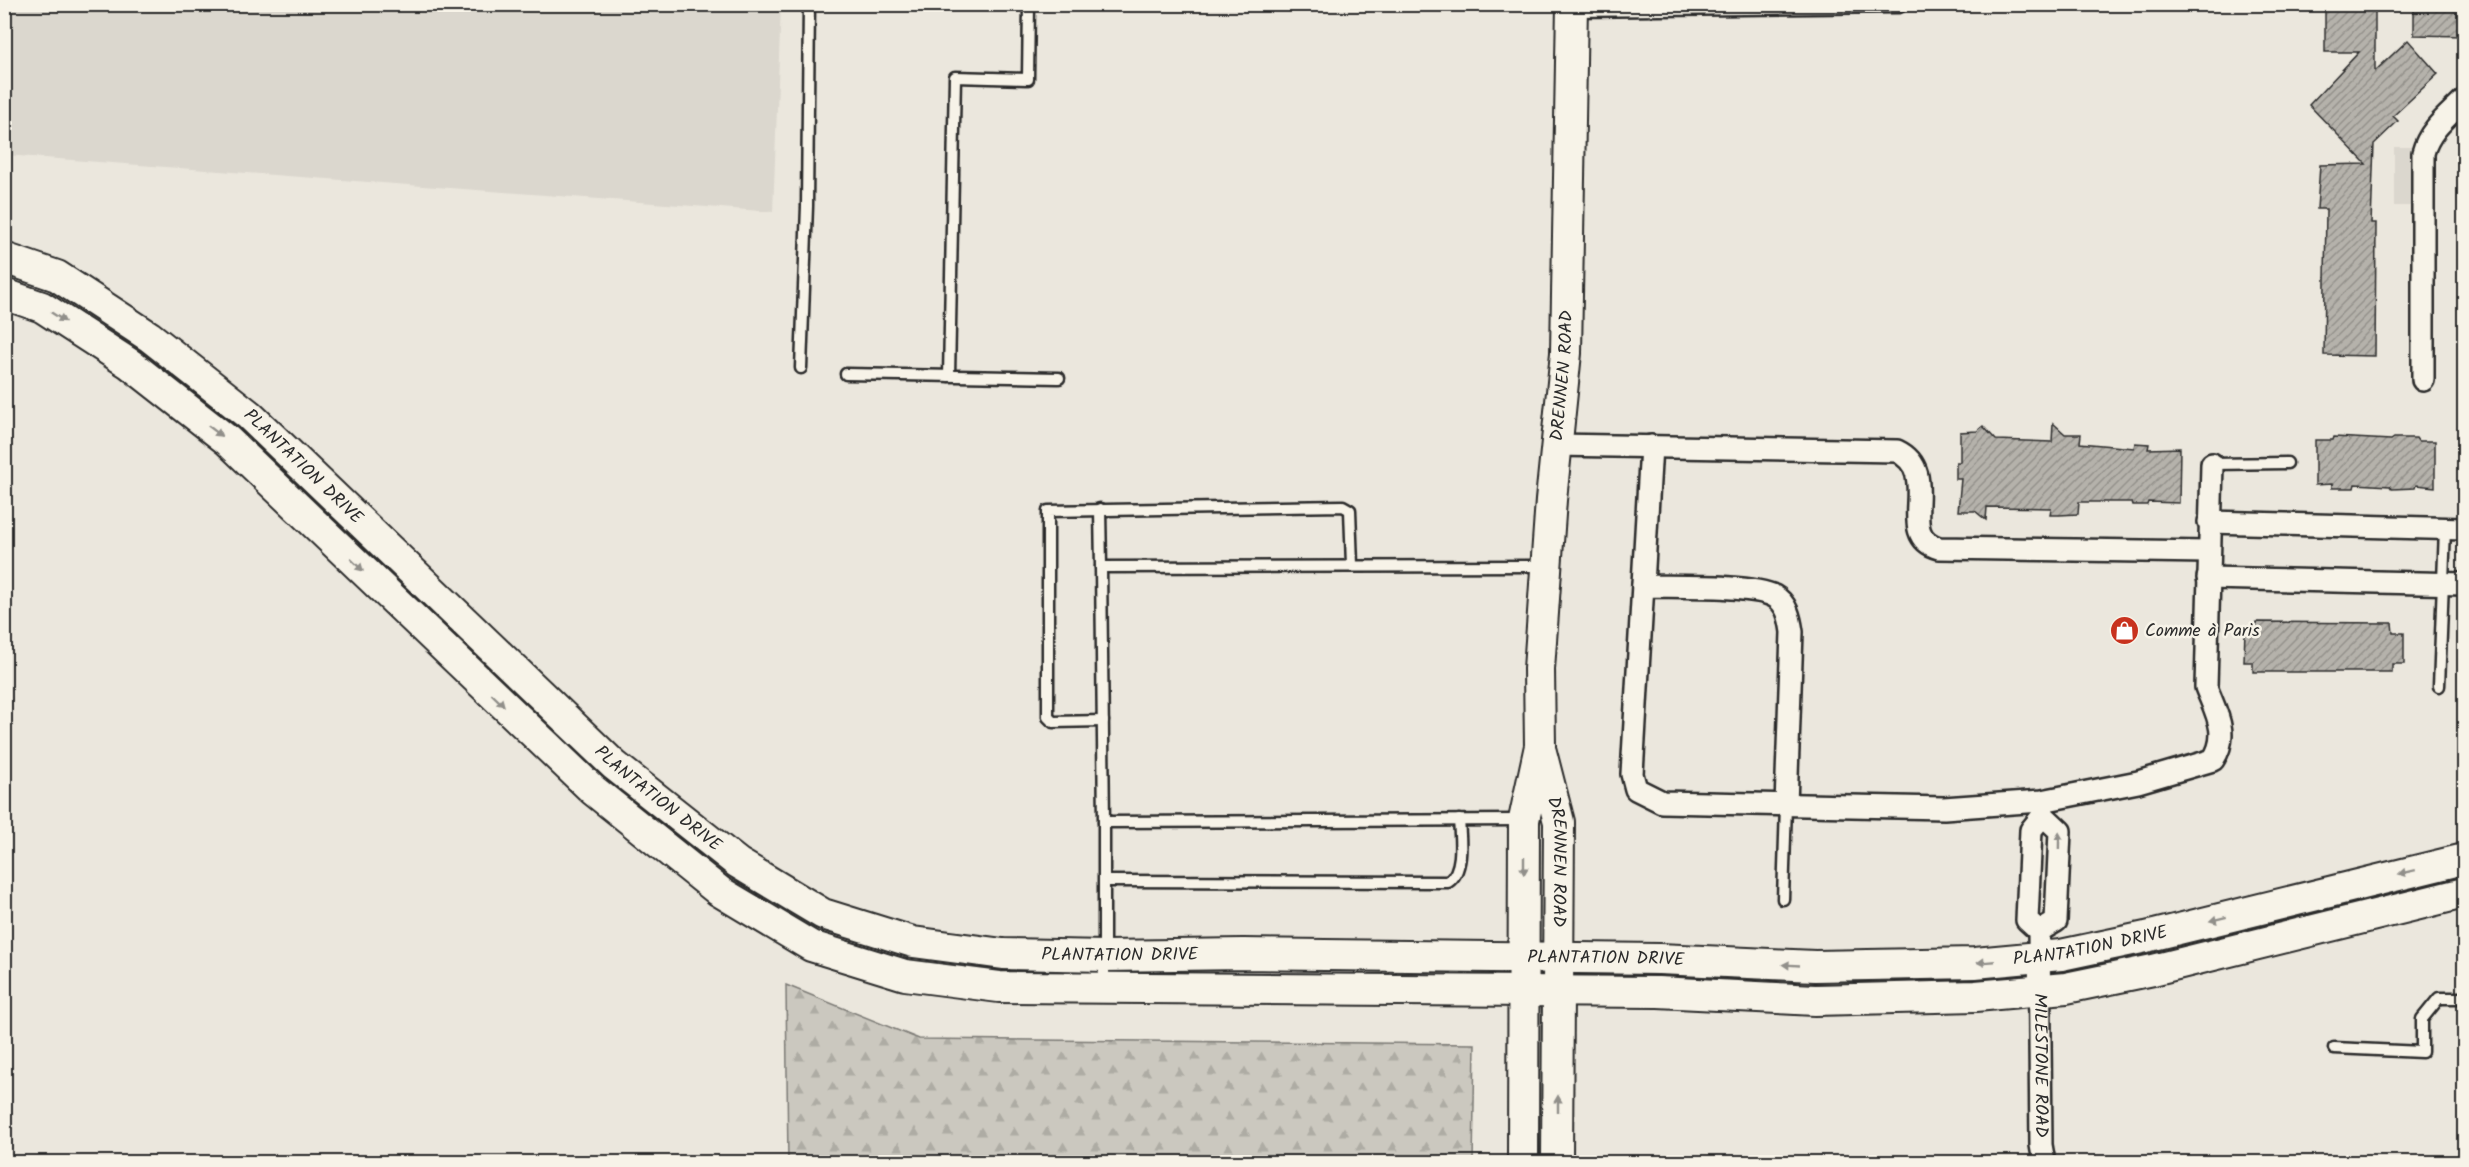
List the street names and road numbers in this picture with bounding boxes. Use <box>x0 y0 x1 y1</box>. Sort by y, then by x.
street label: DRENNEN ROAD <box>1543 310 1581 442</box>
street label: PLANTATION DRIVE <box>236 402 370 532</box>
street label: PLANTATION DRIVE <box>587 738 728 859</box>
street label: DRENNEN ROAD <box>1539 793 1574 928</box>
street label: PLANTATION DRIVE <box>2012 918 2171 974</box>
street label: PLANTATION DRIVE <box>1041 940 1199 971</box>
street label: PLANTATION DRIVE <box>1527 943 1685 975</box>
street label: MILESTONE ROAD <box>2025 993 2055 1138</box>

